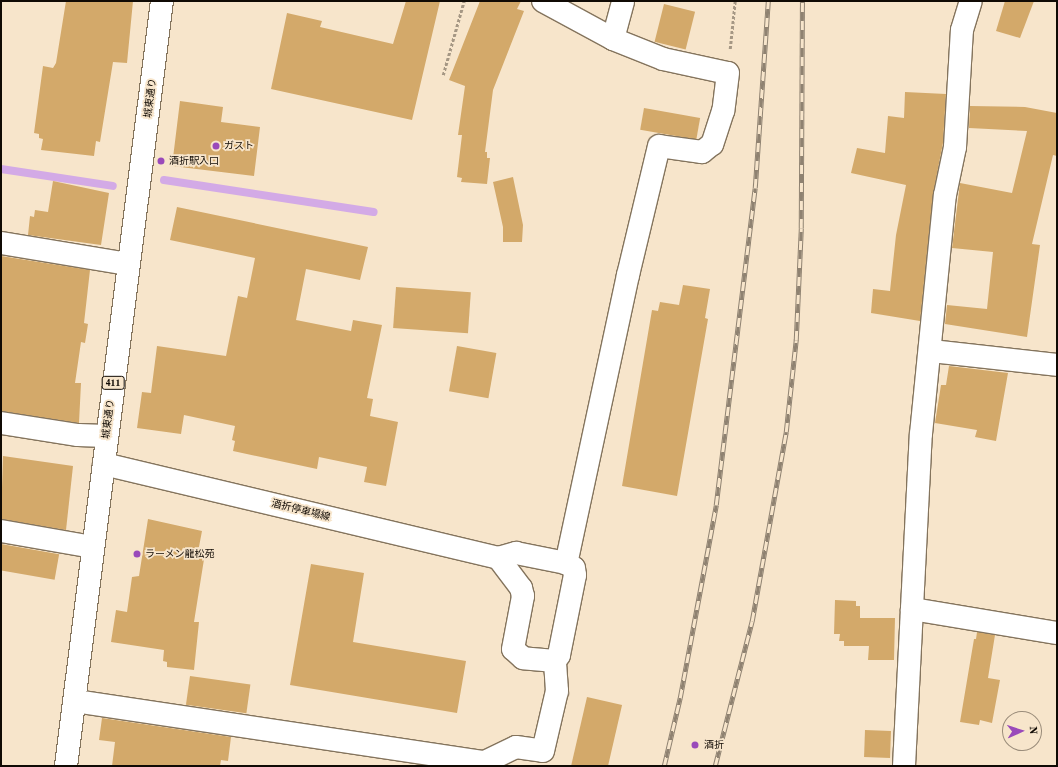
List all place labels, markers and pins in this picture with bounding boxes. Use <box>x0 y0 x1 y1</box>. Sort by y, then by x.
place label: ガスト <box>224 140 254 152</box>
marker: ガスト <box>211 141 221 151</box>
place label: 酒折駅入口 <box>169 155 219 167</box>
marker: 酒折駅入口 <box>156 156 166 166</box>
place label: ラーメン龍松苑 <box>145 548 215 560</box>
marker: ラーメン龍松苑 <box>132 549 142 559</box>
marker: 酒折 <box>689 739 701 751</box>
place label: 酒折 <box>704 739 724 751</box>

